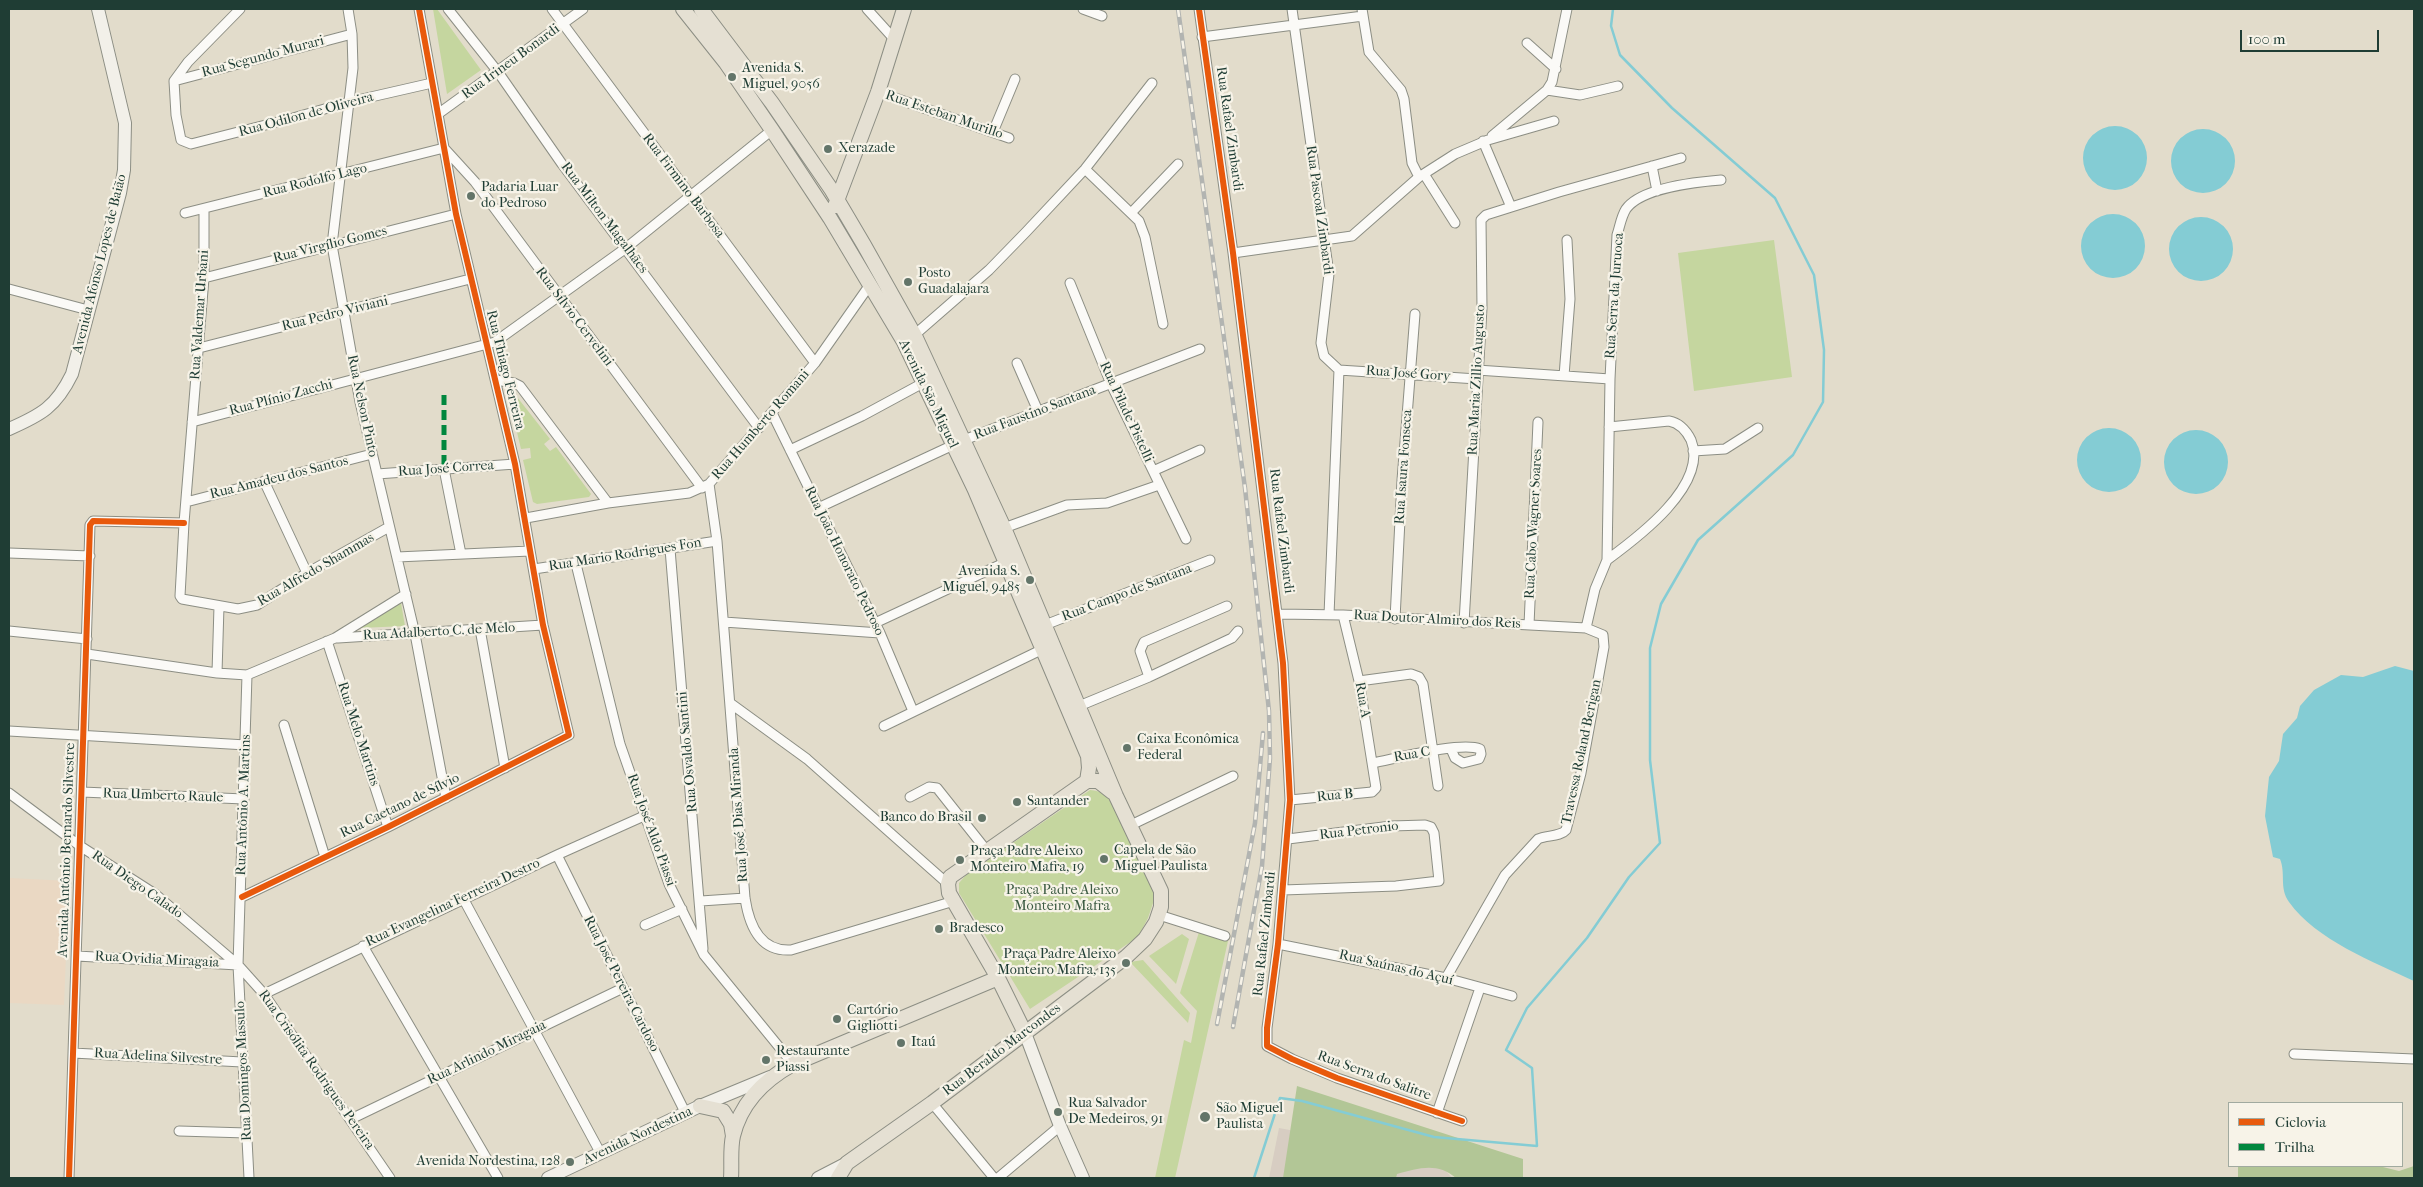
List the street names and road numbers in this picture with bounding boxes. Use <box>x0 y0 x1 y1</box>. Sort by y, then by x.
street label: Rua Irineu Bonardi <box>459 21 563 103</box>
street label: Rua Segundo Murari <box>200 33 326 81</box>
street label: Rua Rafael Zimbardi <box>1212 66 1246 192</box>
street label: Rua Esteban Murillo <box>883 87 1005 143</box>
street label: Rua Odilon de Oliveira <box>237 89 375 141</box>
street label: Rua Firmino Barbosa <box>638 130 728 242</box>
street label: Rua Pascoal Zimbardi <box>1302 144 1336 276</box>
street label: Rua Milton Magalhães <box>557 159 651 277</box>
street label: Rua Rodolfo Lago <box>261 160 369 202</box>
street label: Avenida Afonso Lopes de Baião <box>70 172 130 356</box>
street label: Rua Virgílio Gomes <box>271 223 389 267</box>
street label: Rua Serra da Juruoca <box>1602 232 1628 360</box>
street label: Rua Valdemar Urbani <box>187 249 213 381</box>
street label: Rua Sílvio Cervelini <box>531 264 617 370</box>
street label: Rua Pedro Viviani <box>280 293 390 335</box>
street label: Rua Maria Zillio Augusto <box>1465 304 1489 456</box>
street label: Rua Thiago Ferreira <box>482 308 528 432</box>
street label: Avenida São Miguel <box>894 337 962 451</box>
street label: Rua Nelson Pinto <box>343 353 381 459</box>
street label: Rua Pilade Pistelli <box>1095 359 1157 465</box>
street label: Rua José Gory <box>1365 363 1451 385</box>
street label: Rua Humberto Romani <box>709 366 813 484</box>
street label: Rua Plínio Zacchi <box>227 376 335 420</box>
street label: Rua Faustino Santana <box>972 382 1098 444</box>
street label: Rua Isaura Fonseca <box>1392 409 1416 525</box>
street label: Rua Cabo Wagner Soares <box>1522 449 1546 599</box>
street label: Rua Amadeu dos Santos <box>208 453 350 503</box>
street label: Rua José Correa <box>397 457 495 481</box>
street label: Rua Rafael Zimbardi <box>1265 468 1297 594</box>
street label: Rua João Honorato Pedroso <box>800 483 888 639</box>
street label: Rua Alfredo Shammas <box>255 530 377 610</box>
street label: Rua Mario Rodrigues Fon <box>547 535 703 575</box>
street label: Rua Campo de Santana <box>1060 560 1194 626</box>
street label: Rua Doutor Almiro dos Reis <box>1353 607 1521 633</box>
street label: Rua Adalberto C. de Melo <box>362 620 516 644</box>
street label: Travessa Roland Berigan <box>1558 678 1606 826</box>
street label: Rua Melo Martins <box>333 680 383 788</box>
street label: Rua A <box>1351 681 1373 719</box>
street label: Rua Osvaldo Santini <box>674 691 702 813</box>
street label: Rua Antônio A. Martins <box>233 734 255 876</box>
street label: Avenida Antônio Bernardo Silvestre <box>55 742 79 958</box>
street label: Rua C <box>1392 744 1432 766</box>
street label: Rua José Dias Miranda <box>726 747 752 883</box>
street label: Rua Caetano de Sílvio <box>338 770 462 842</box>
street label: Rua José Aldo Piassi <box>623 771 679 889</box>
street label: Rua Umberto Raule <box>102 786 224 806</box>
street label: Rua B <box>1316 786 1354 806</box>
street label: Rua Petronio <box>1319 818 1399 844</box>
street label: Rua Diego Calado <box>88 847 186 923</box>
street label: Rua Evangelina Ferreira Destro <box>363 855 543 951</box>
street label: Rua Rafael Zimbardi <box>1250 871 1280 997</box>
street label: Rua José Pereira Cardoso <box>579 913 663 1055</box>
street label: Rua Saúnas do Açuí <box>1337 947 1455 989</box>
street label: Rua Ovidia Miragaia <box>94 948 220 972</box>
street label: Rua Crisólita Rodrigues Pereira <box>254 987 378 1153</box>
street label: Rua Beraldo Marcondes <box>940 1000 1064 1100</box>
street label: Rua Domingos Massulo <box>232 1001 256 1141</box>
street label: Rua Arlindo Miragaia <box>425 1017 549 1089</box>
street label: Rua Adelina Silvestre <box>94 1045 222 1069</box>
street label: Rua Serra do Salitre <box>1315 1048 1433 1104</box>
street label: Avenida Nordestina <box>581 1103 695 1169</box>

